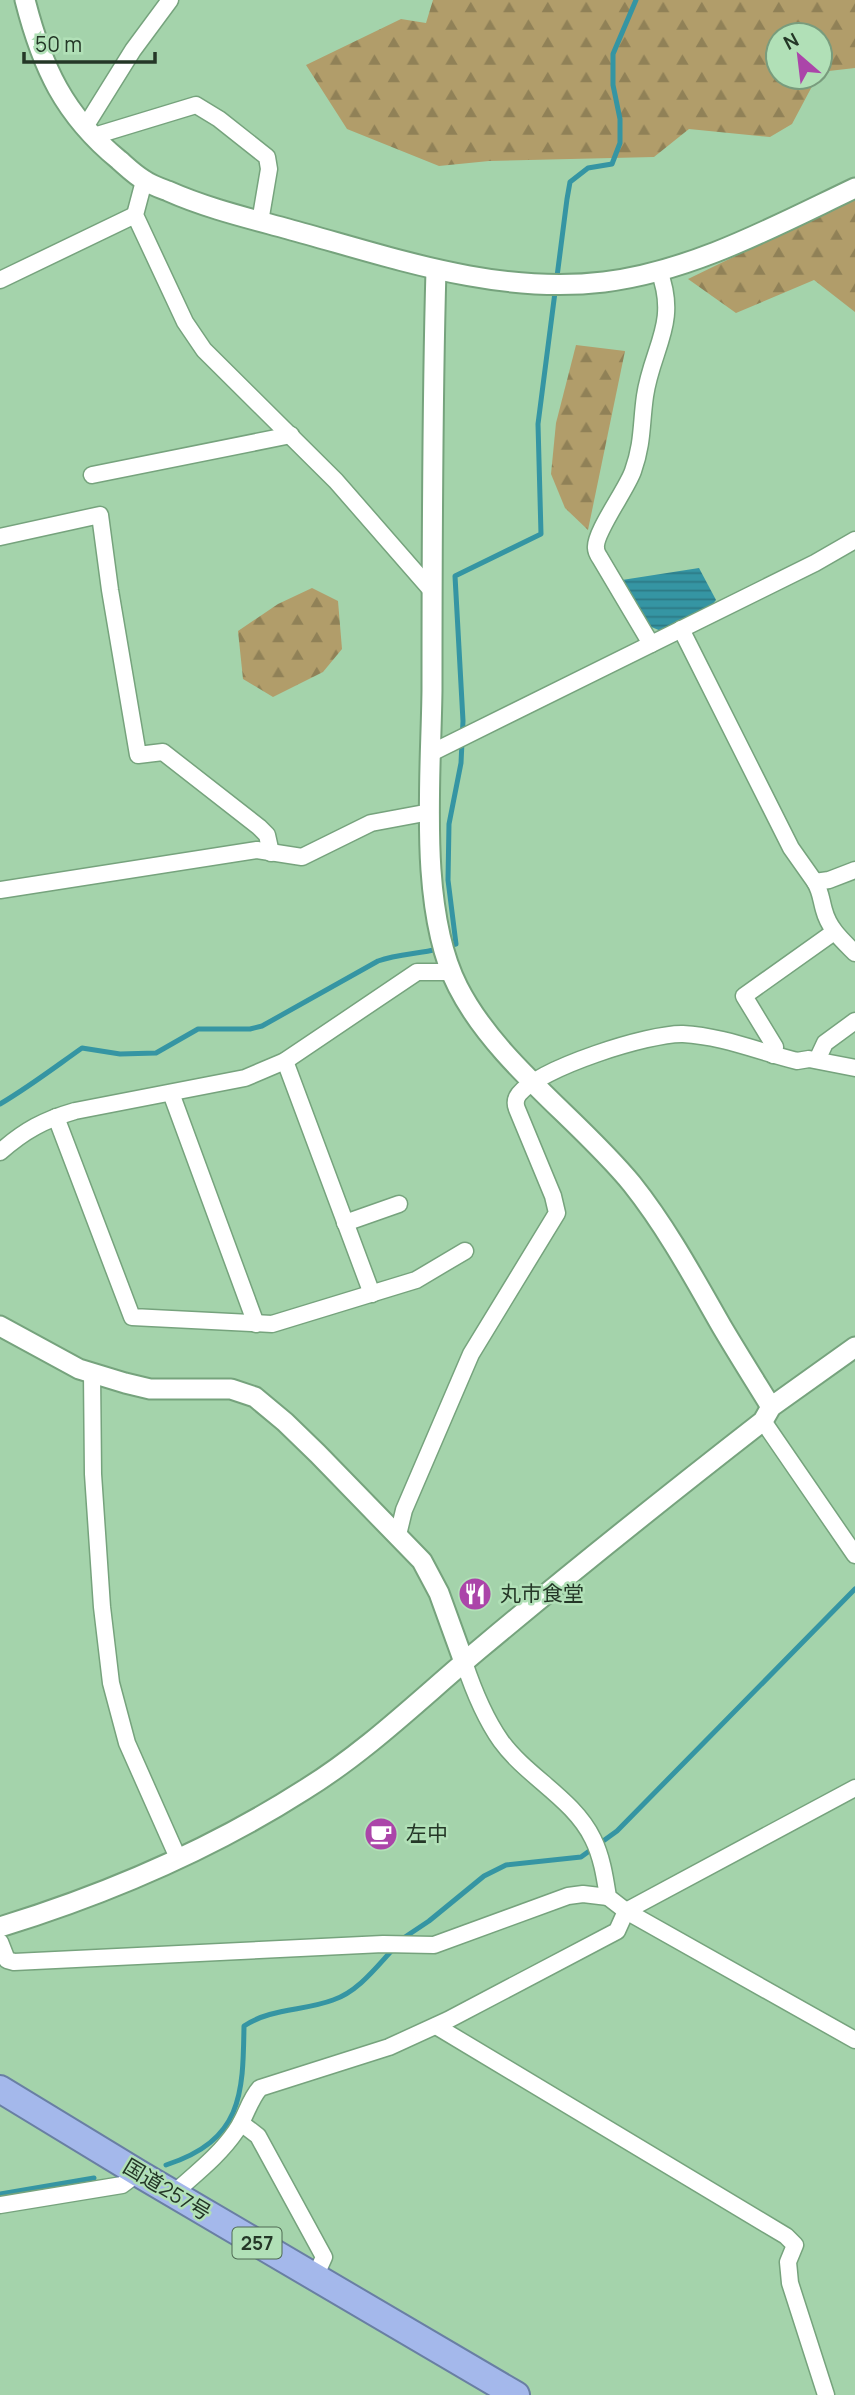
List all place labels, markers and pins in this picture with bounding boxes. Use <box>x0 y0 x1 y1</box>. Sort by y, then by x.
restaurant icon: 丸市食堂 <box>456 1575 494 1613</box>
place label: 丸市食堂 <box>500 1579 584 1607</box>
cafe icon: 左中 <box>362 1815 400 1853</box>
place label: 左中 <box>406 1819 448 1847</box>

